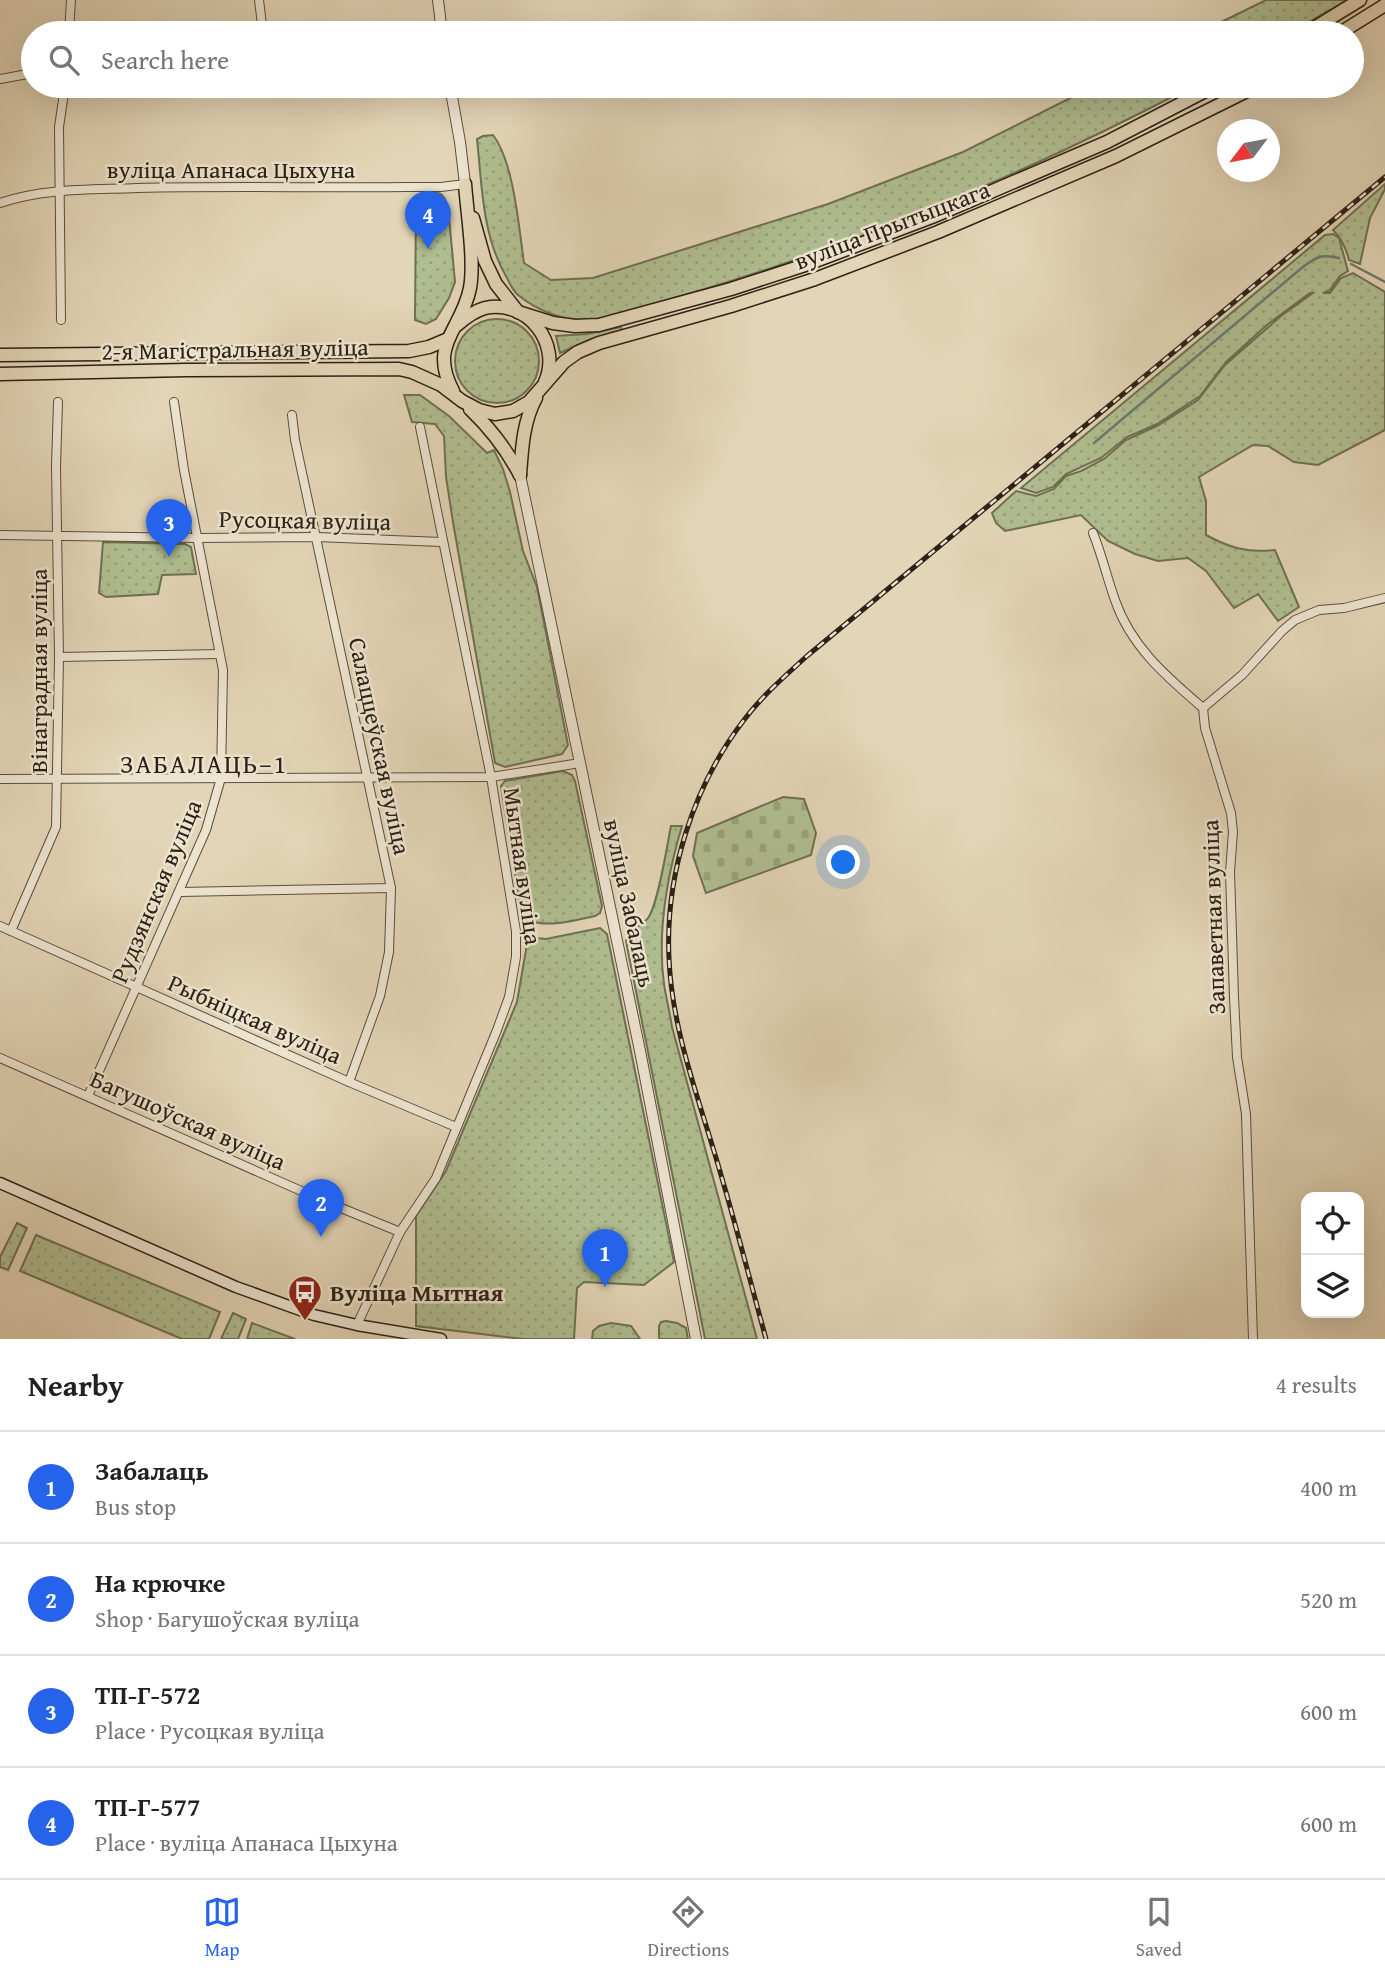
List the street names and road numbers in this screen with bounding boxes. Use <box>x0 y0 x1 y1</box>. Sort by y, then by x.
street label: вуліца Апанаса Цыхуна <box>107 152 356 187</box>
street label: вуліца Прытыцкага <box>789 171 995 278</box>
street label: 2-я Магістральная вуліца <box>101 329 369 369</box>
street label: Русоцкая вуліца <box>219 501 392 539</box>
street label: Вінаградная вуліца <box>21 568 56 774</box>
street label: Салаццеўская вуліца <box>340 634 420 858</box>
street label: Мытная вуліца <box>495 785 551 948</box>
street label: Рудзянская вуліца <box>102 794 211 988</box>
street label: вуліца Забалаць <box>595 816 665 990</box>
street label: Запаветная вуліца <box>1192 818 1234 1015</box>
street label: Рыбніцкая вуліца <box>163 965 348 1073</box>
street label: Багушоўская вуліца <box>84 1061 292 1179</box>

